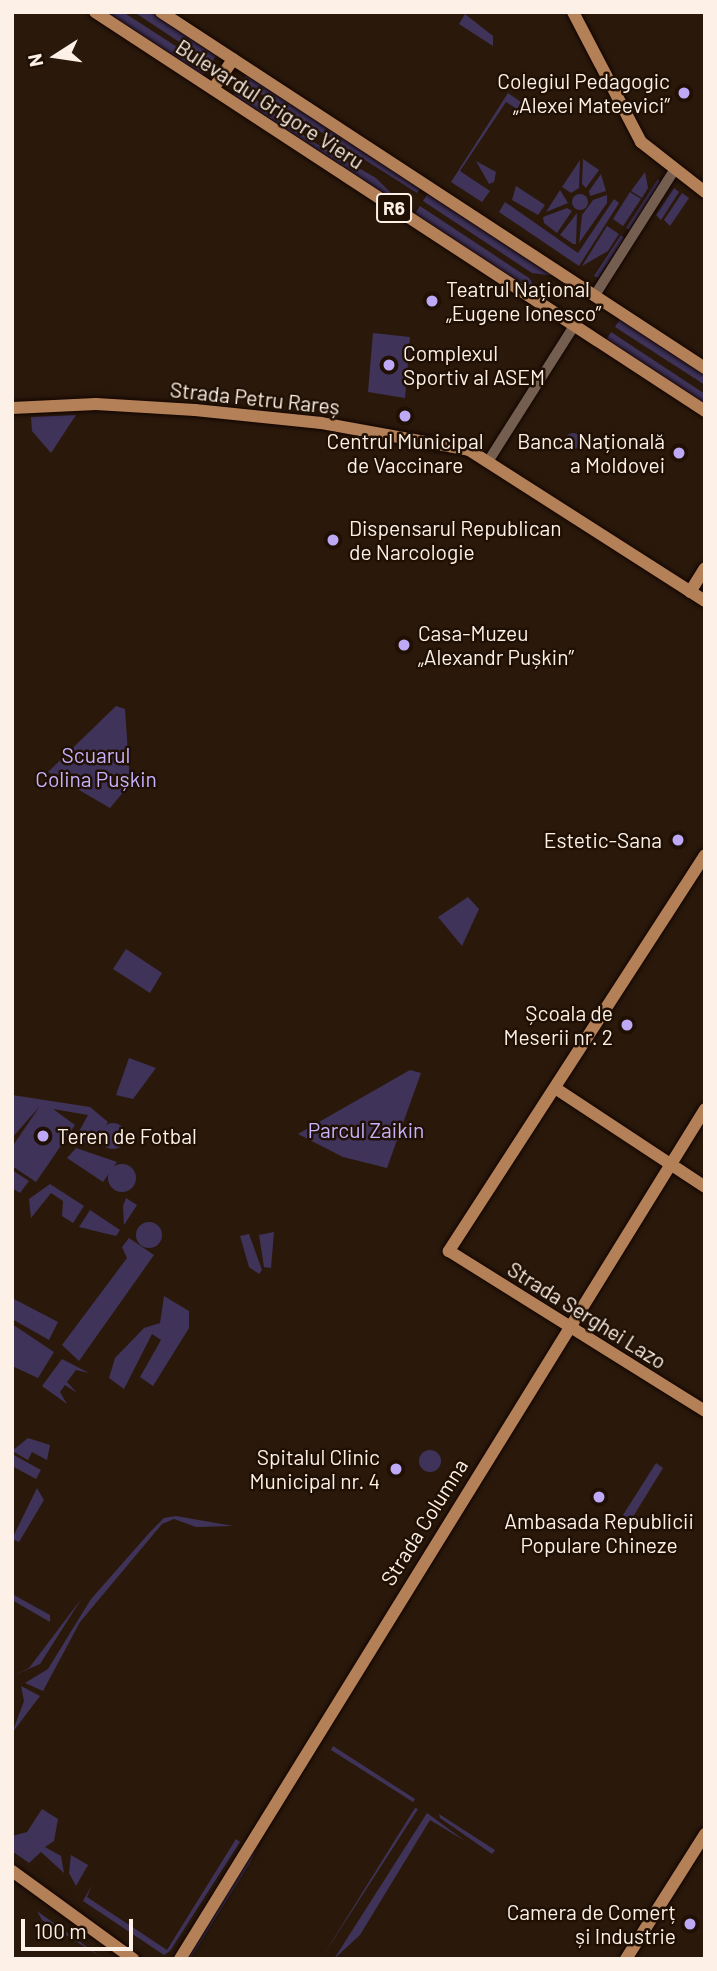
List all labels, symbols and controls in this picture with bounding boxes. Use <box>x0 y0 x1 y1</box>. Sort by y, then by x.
north arrow <box>21 21 91 91</box>
street label: Bulevardul Grigore Vieru <box>171 34 369 174</box>
text: N <box>22 52 48 69</box>
place label: Colegiul Pedagogic „Alexei Mateevici” <box>497 68 670 118</box>
marker: Colegiul Pedagogic „Alexei Mateevici” <box>676 85 692 101</box>
road number: R6 <box>375 192 413 224</box>
place label: Teatrul Național „Eugene Ionesco” <box>446 276 601 326</box>
marker: Teatrul Național „Eugene Ionesco” <box>424 293 440 309</box>
place label: Complexul Sportiv al ASEM <box>403 340 545 390</box>
marker: Complexul Sportiv al ASEM <box>381 357 397 373</box>
street label: Strada Petru Rareș <box>169 377 341 419</box>
marker: Centrul Municipal de Vaccinare <box>395 406 415 426</box>
place label: Centrul Municipal de Vaccinare <box>326 428 484 478</box>
place label: Banca Națională a Moldovei <box>517 428 665 478</box>
marker: Banca Națională a Moldovei <box>671 445 687 461</box>
place label: Dispensarul Republican de Narcologie <box>349 515 562 565</box>
marker: Dispensarul Republican de Narcologie <box>323 530 343 550</box>
place label: Casa-Muzeu „Alexandr Pușkin” <box>418 620 574 670</box>
marker: Casa-Muzeu „Alexandr Pușkin” <box>396 637 412 653</box>
park label: Scuarul Colina Pușkin <box>35 742 157 792</box>
place label: Estetic-Sana <box>544 827 662 853</box>
marker: Estetic-Sana <box>668 830 688 850</box>
place label: Școala de Meserii nr. 2 <box>504 1000 613 1050</box>
marker: Școala de Meserii nr. 2 <box>619 1017 635 1033</box>
park label: Parcul Zaikin <box>308 1117 424 1143</box>
place label: Teren de Fotbal <box>57 1123 197 1149</box>
marker: Teren de Fotbal <box>35 1128 51 1144</box>
street label: Strada Serghei Lazo <box>503 1256 671 1374</box>
place label: Spitalul Clinic Municipal nr. 4 <box>250 1444 380 1494</box>
street label: Strada Columna <box>375 1454 473 1590</box>
marker: Spitalul Clinic Municipal nr. 4 <box>386 1459 406 1479</box>
marker: Ambasada Republicii Populare Chineze <box>591 1489 607 1505</box>
place label: Ambasada Republicii Populare Chineze <box>504 1508 694 1558</box>
place label: Camera de Comerț și Industrie <box>507 1899 676 1949</box>
scale bar <box>24 1904 136 1948</box>
marker: Camera de Comerț și Industrie <box>682 1916 698 1932</box>
text: 100 m <box>34 1918 87 1943</box>

